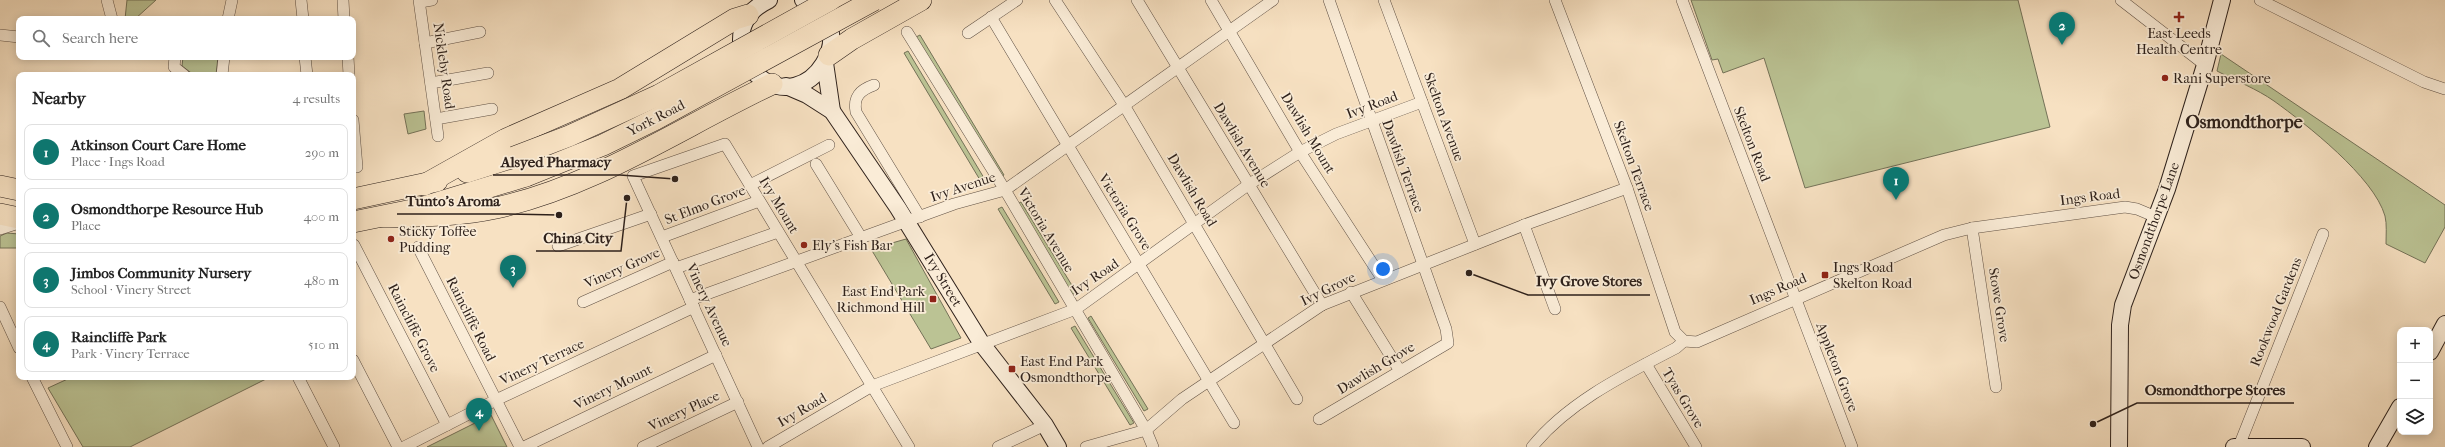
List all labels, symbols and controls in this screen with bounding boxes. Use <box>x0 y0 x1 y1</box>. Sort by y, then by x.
marker: East Leeds Health Centre <box>2173 11 2185 23</box>
pin: 2 <box>2049 12 2075 45</box>
search box <box>16 16 356 60</box>
street label: Nickleby Road <box>430 22 459 111</box>
place label: East Leeds Health Centre <box>2136 25 2222 58</box>
icon: search <box>30 27 52 49</box>
text: Search here <box>62 29 138 47</box>
street label: Skelton Avenue <box>1420 70 1468 164</box>
place label: Rani Superstore <box>2173 70 2271 87</box>
marker: Rani Superstore <box>2160 73 2170 83</box>
street label: Ivy Road <box>1344 87 1401 123</box>
text: Nearby <box>32 88 86 108</box>
street label: Dawlish Mount <box>1277 89 1339 177</box>
text: 4 results <box>293 91 340 106</box>
street label: York Road <box>623 96 688 140</box>
street label: Dawlish Avenue <box>1210 99 1274 191</box>
street label: Skelton Road <box>1730 104 1774 184</box>
district label: Osmondthorpe <box>2185 112 2303 133</box>
street label: Dawlish Terrace <box>1378 117 1428 215</box>
street label: Skelton Terrace <box>1610 119 1658 213</box>
text: Atkinson Court Care Home <box>71 136 246 154</box>
text: 1 <box>44 145 48 160</box>
text: 290 m <box>305 145 339 160</box>
callout: Alsyed Pharmacy <box>493 148 620 175</box>
street label: Dawlish Road <box>1164 150 1221 230</box>
text: Alsyed Pharmacy <box>500 153 612 171</box>
text: Place · Ings Road <box>71 154 165 169</box>
street label: Osmondthorpe Lane <box>2125 160 2183 282</box>
pin: 1 <box>1883 167 1909 200</box>
street label: Ivy Avenue <box>928 168 998 206</box>
street label: Victoria Grove <box>1094 170 1155 254</box>
street label: Ivy Mount <box>755 174 803 236</box>
street label: St Elmo Grove <box>662 182 748 228</box>
street label: Victoria Avenue <box>1013 184 1078 276</box>
street label: Ings Road <box>2059 185 2121 209</box>
callout: Tunto's Aroma <box>397 187 508 214</box>
text: Tunto's Aroma <box>405 192 501 210</box>
text: Osmondthorpe Resource Hub <box>71 200 263 218</box>
text: 2 <box>43 209 49 224</box>
text: 400 m <box>303 209 339 224</box>
text: Place <box>71 218 101 233</box>
place label: Sticky Toffee Pudding <box>399 223 476 256</box>
callout: China City <box>536 224 621 251</box>
text: China City <box>543 229 614 247</box>
marker: Sticky Toffee Pudding <box>386 234 396 244</box>
place label: Ely's Fish Bar <box>812 237 892 254</box>
marker: Ely's Fish Bar <box>799 240 809 250</box>
street label: Vinery Grove <box>581 244 662 293</box>
street label: Ivy Street <box>920 250 966 310</box>
pin: 3 <box>500 255 526 288</box>
street label: Ivy Road <box>1068 255 1122 299</box>
street label: Rookwood Gardens <box>2246 255 2306 369</box>
your location <box>1373 259 1393 279</box>
place label: Ings Road Skelton Road <box>1833 259 1913 292</box>
street label: Vinery Avenue <box>682 260 736 349</box>
text: Jimbos Community Nursery <box>71 264 251 282</box>
street label: Stowe Grove <box>1985 266 2013 344</box>
street label: Ivy Grove <box>1298 268 1358 310</box>
callout: Ivy Grove Stores <box>1528 268 1650 295</box>
street label: Ings Road <box>1747 269 1809 309</box>
marker: Ings Road Skelton Road <box>1820 270 1830 280</box>
text: Ivy Grove Stores <box>1536 272 1643 290</box>
text: 3 <box>43 273 49 288</box>
text: 480 m <box>304 273 339 288</box>
street label: Raincliffe Road <box>442 274 500 364</box>
street label: Raincliffe Grove <box>384 281 444 375</box>
text: School · Vinery Street <box>71 282 191 297</box>
place label: East End Park Richmond Hill <box>837 283 926 316</box>
marker: East End Park Richmond Hill <box>928 294 938 304</box>
street label: Appleton Grove <box>1812 319 1862 414</box>
map controls <box>2397 327 2433 435</box>
button: + <box>2397 327 2433 363</box>
text: Raincliffe Park <box>71 328 167 346</box>
street label: Vinery Terrace <box>496 335 587 389</box>
text: 4 <box>42 337 50 352</box>
text: 510 m <box>308 337 339 352</box>
street label: Dawlish Grove <box>1334 338 1418 398</box>
text: Park · Vinery Terrace <box>71 346 190 361</box>
place label: East End Park Osmondthorpe <box>1020 353 1111 386</box>
street label: Vinery Mount <box>570 361 655 414</box>
button: − <box>2397 363 2433 399</box>
marker: East End Park Osmondthorpe <box>1007 364 1017 374</box>
street label: Tyas Grove <box>1658 365 1708 431</box>
callout: Osmondthorpe Stores <box>2137 376 2294 403</box>
text: Osmondthorpe Stores <box>2145 381 2286 399</box>
street label: Vinery Place <box>645 387 722 435</box>
street label: Ivy Road <box>774 389 830 431</box>
pin: 4 <box>466 398 492 431</box>
button: layers <box>2397 399 2433 435</box>

